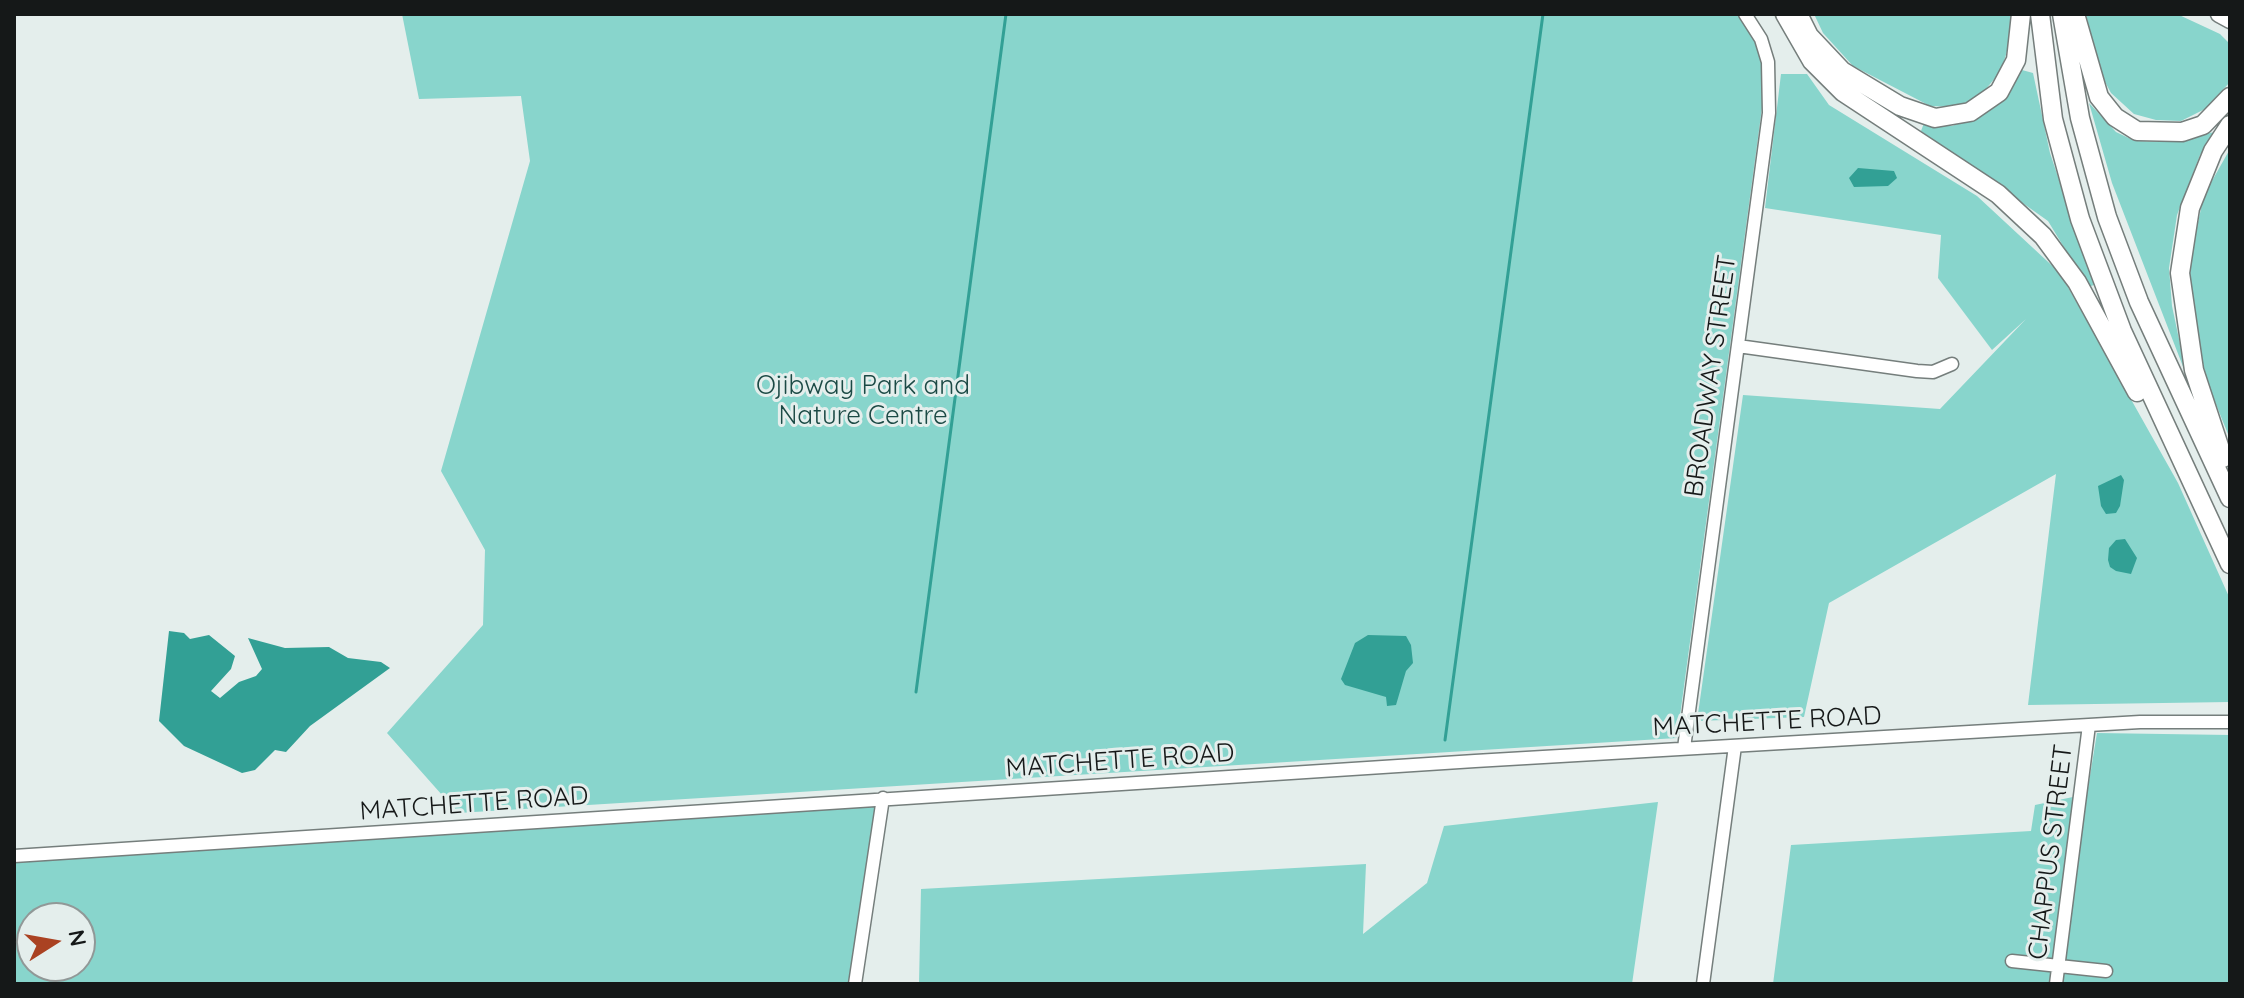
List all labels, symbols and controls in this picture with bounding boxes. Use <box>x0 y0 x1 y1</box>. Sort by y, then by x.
street label: BROADWAY STREET <box>1679 253 1743 499</box>
park label: Ojibway Park and Nature Centre <box>756 370 970 432</box>
street label: MATCHETTE ROAD <box>1652 700 1882 744</box>
street label: MATCHETTE ROAD <box>1005 737 1235 785</box>
street label: CHAPPUS STREET <box>2022 743 2080 961</box>
street label: MATCHETTE ROAD <box>359 780 589 828</box>
north arrow <box>16 902 96 982</box>
text: N <box>62 927 93 948</box>

